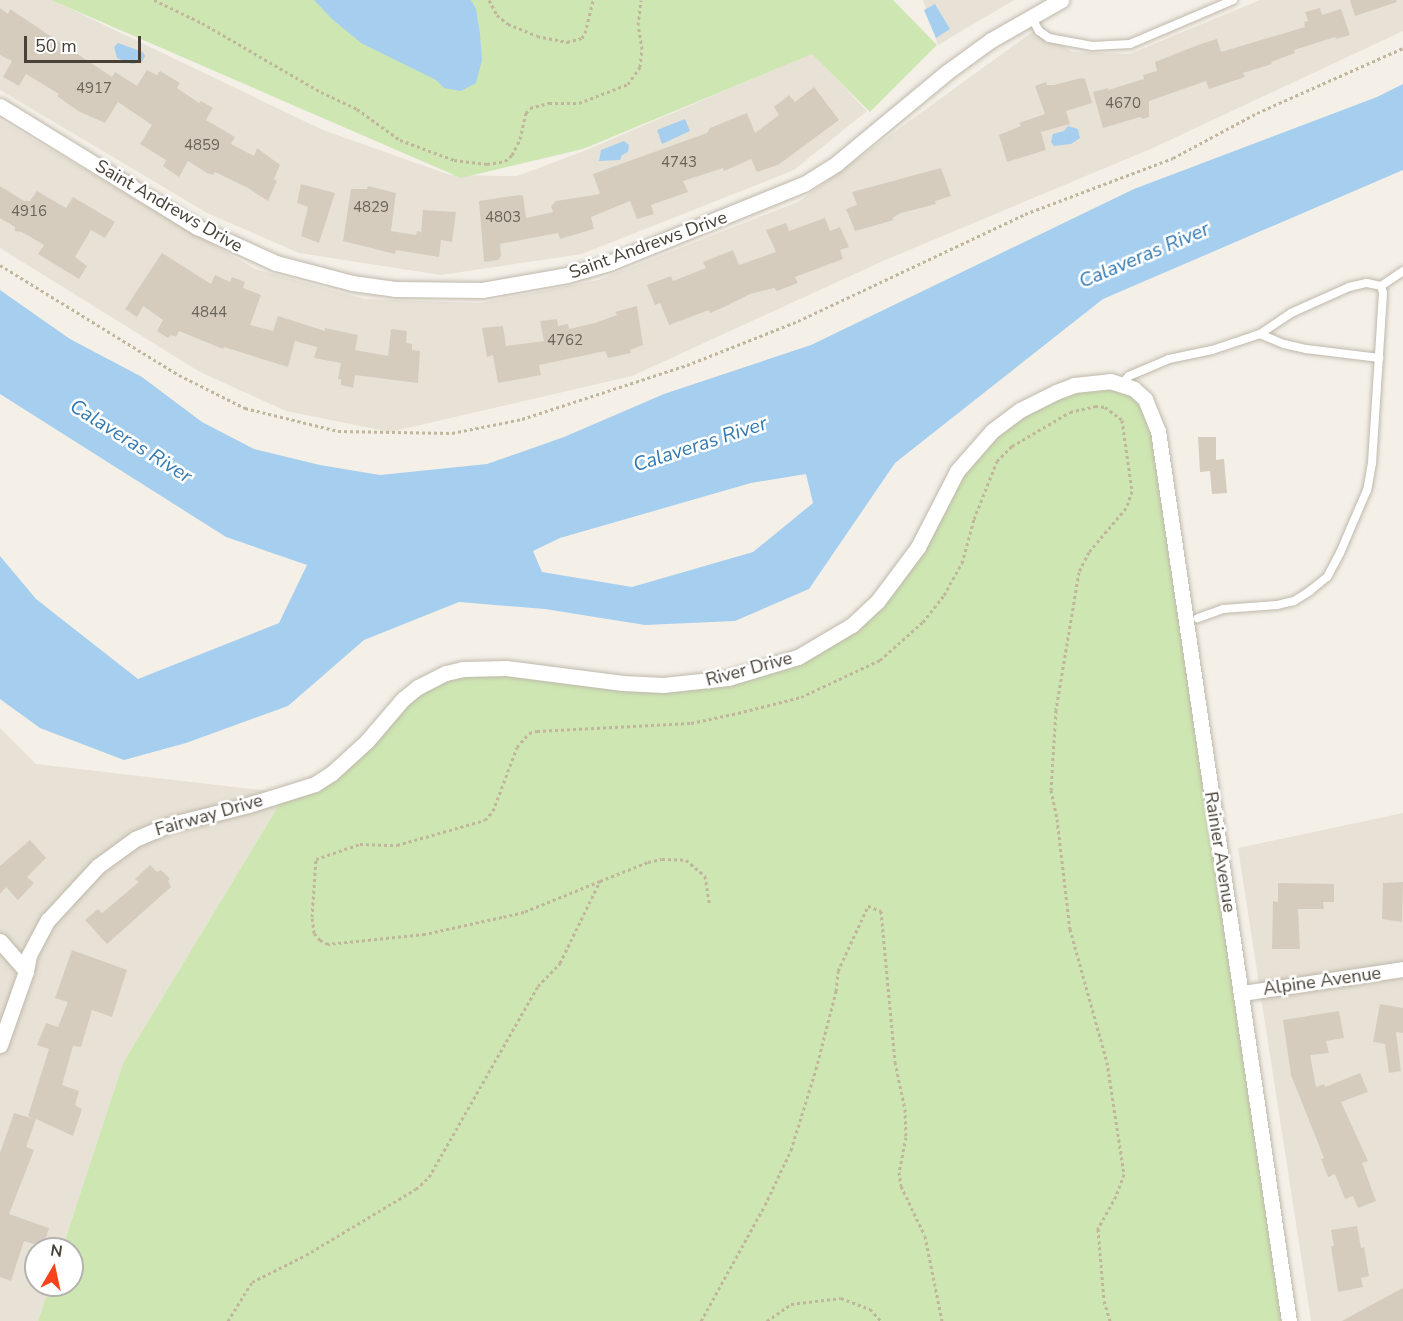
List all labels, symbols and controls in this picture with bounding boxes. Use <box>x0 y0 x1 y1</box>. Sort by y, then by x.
scale bar <box>27 24 144 62</box>
text: 50 m <box>35 34 77 58</box>
house number: 4917 <box>76 80 112 98</box>
house number: 4670 <box>1105 95 1141 113</box>
house number: 4859 <box>184 137 220 155</box>
house number: 4743 <box>661 154 697 172</box>
street label: Saint Andrews Drive <box>92 155 246 257</box>
house number: 4829 <box>353 199 389 217</box>
house number: 4916 <box>11 203 47 221</box>
street label: Saint Andrews Drive <box>566 206 730 284</box>
house number: 4803 <box>485 209 521 227</box>
water label: Calaveras River <box>1075 217 1213 293</box>
house number: 4844 <box>191 304 227 322</box>
house number: 4762 <box>547 332 583 350</box>
water label: Calaveras River <box>66 394 196 488</box>
water label: Calaveras River <box>630 411 770 477</box>
street label: River Drive <box>703 647 795 691</box>
street label: Fairway Drive <box>153 789 265 841</box>
street label: Rainier Avenue <box>1200 790 1240 914</box>
street label: Alpine Avenue <box>1262 962 1382 1000</box>
north arrow <box>24 1237 84 1297</box>
text: N <box>49 1239 64 1263</box>

